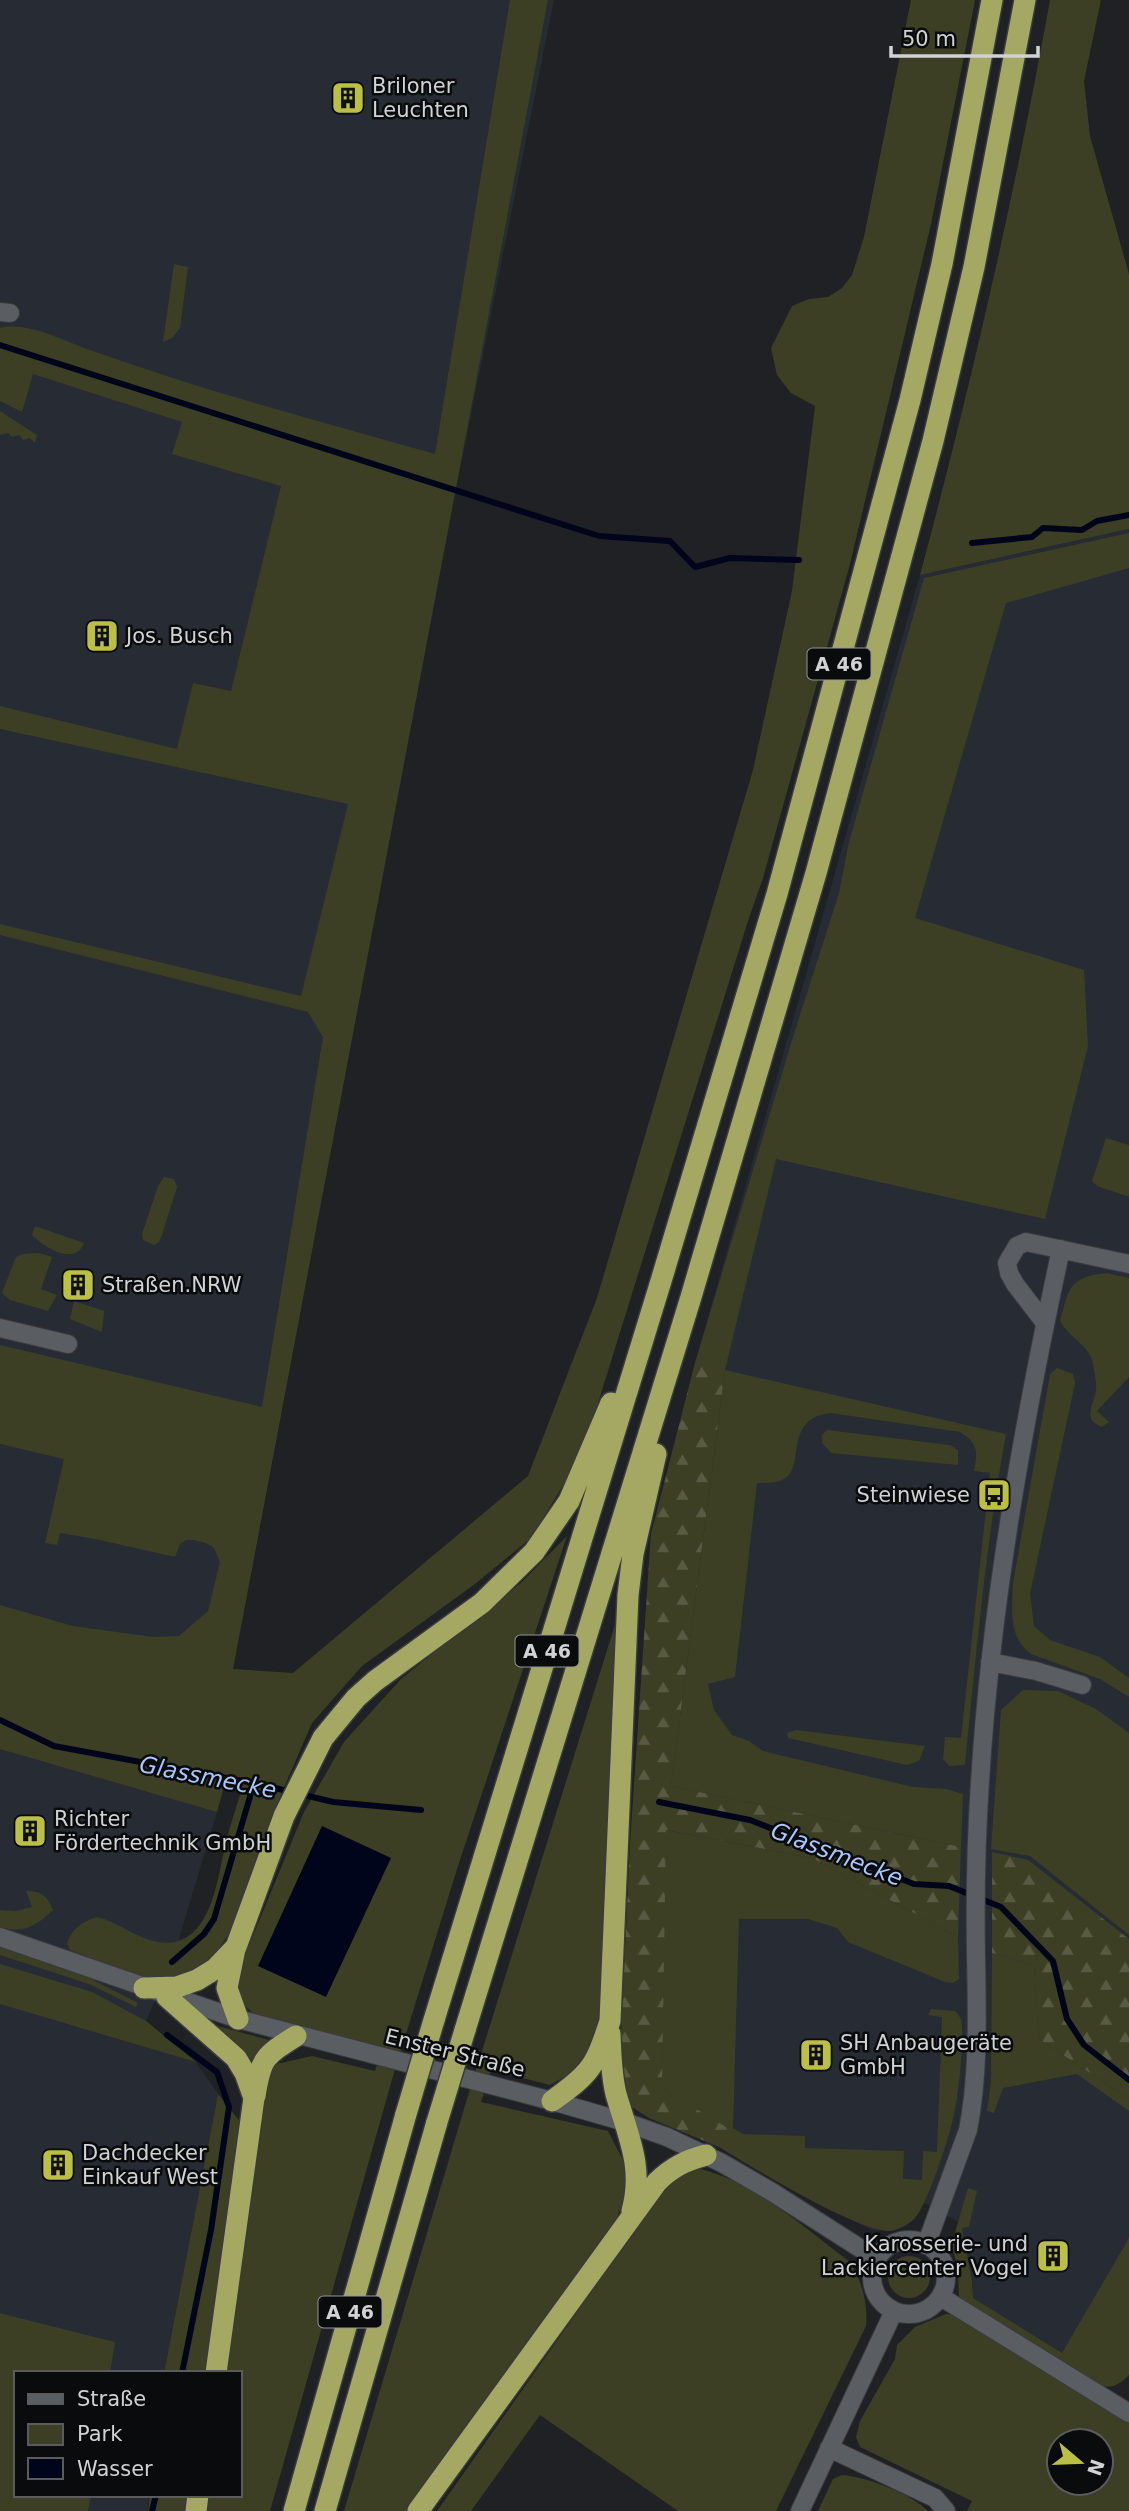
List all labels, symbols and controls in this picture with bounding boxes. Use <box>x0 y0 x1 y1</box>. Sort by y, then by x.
scale bar <box>891 14 1038 58</box>
text: 50 m <box>902 27 956 51</box>
place label: Briloner Leuchten <box>372 74 469 122</box>
building icon: Briloner Leuchten <box>329 79 367 117</box>
building icon: Jos. Busch <box>83 617 121 655</box>
place label: Jos. Busch <box>124 624 233 648</box>
road number: A 46 <box>808 649 870 680</box>
building icon: Straßen.NRW <box>59 1266 97 1304</box>
place label: Straßen.NRW <box>102 1273 242 1297</box>
bus stop icon: Steinwiese <box>975 1476 1013 1514</box>
place label: Steinwiese <box>857 1483 970 1507</box>
road number: A 46 <box>516 1636 578 1666</box>
water label: Glassmecke <box>137 1751 279 1803</box>
place label: Richter Fördertechnik GmbH <box>54 1807 271 1855</box>
building icon: Richter Fördertechnik GmbH <box>11 1812 49 1850</box>
water label: Glassmecke <box>767 1817 907 1891</box>
street label: Enster Straße <box>383 2024 527 2082</box>
place label: SH Anbaugeräte GmbH <box>840 2031 1012 2079</box>
building icon: SH Anbaugeräte GmbH <box>797 2036 835 2074</box>
place label: Dachdecker Einkauf West <box>82 2141 218 2189</box>
building icon: Dachdecker Einkauf West <box>39 2146 77 2184</box>
place label: Karosserie- und Lackiercenter Vogel <box>821 2232 1028 2280</box>
building icon: Karosserie- und Lackiercenter Vogel <box>1034 2237 1072 2275</box>
road number: A 46 <box>318 2296 382 2328</box>
legend <box>14 2371 242 2497</box>
text: Straße <box>77 2387 146 2411</box>
text: Park <box>77 2422 123 2446</box>
north arrow <box>1045 2427 1115 2497</box>
text: N <box>1083 2456 1109 2479</box>
text: Wasser <box>77 2457 153 2481</box>

